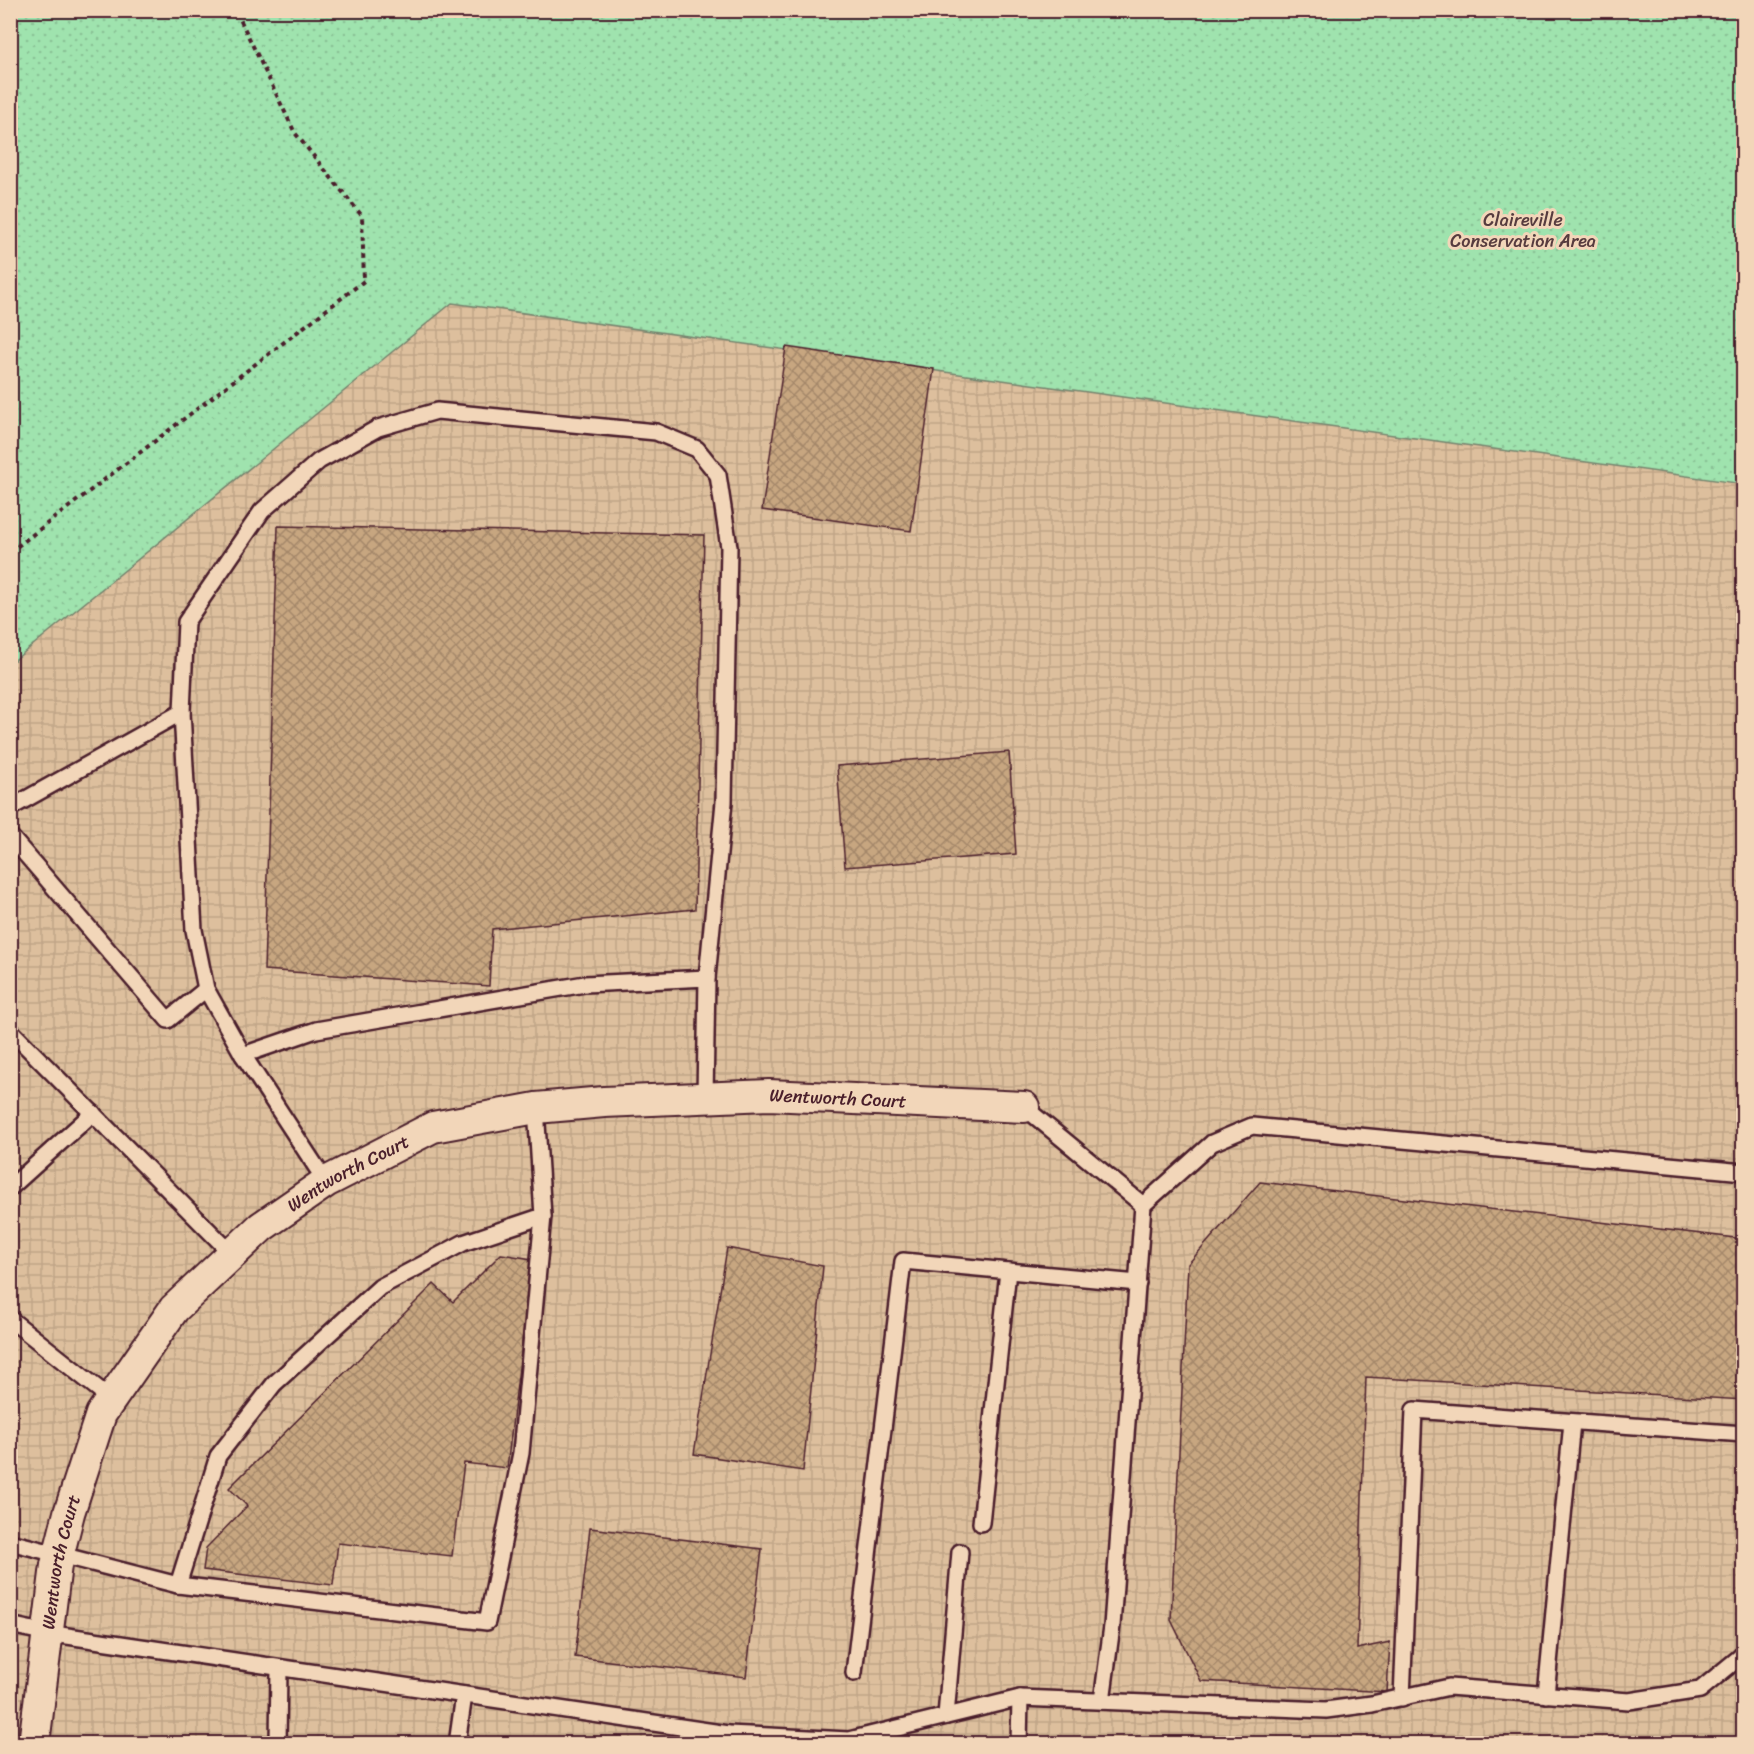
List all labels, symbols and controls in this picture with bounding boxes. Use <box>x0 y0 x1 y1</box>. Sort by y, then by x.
park label: Claireville Conservation Area <box>1450 204 1596 257</box>
street label: Wentworth Court <box>769 1079 907 1117</box>
street label: Wentworth Court <box>280 1126 415 1221</box>
street label: Wentworth Court <box>32 1490 90 1631</box>

